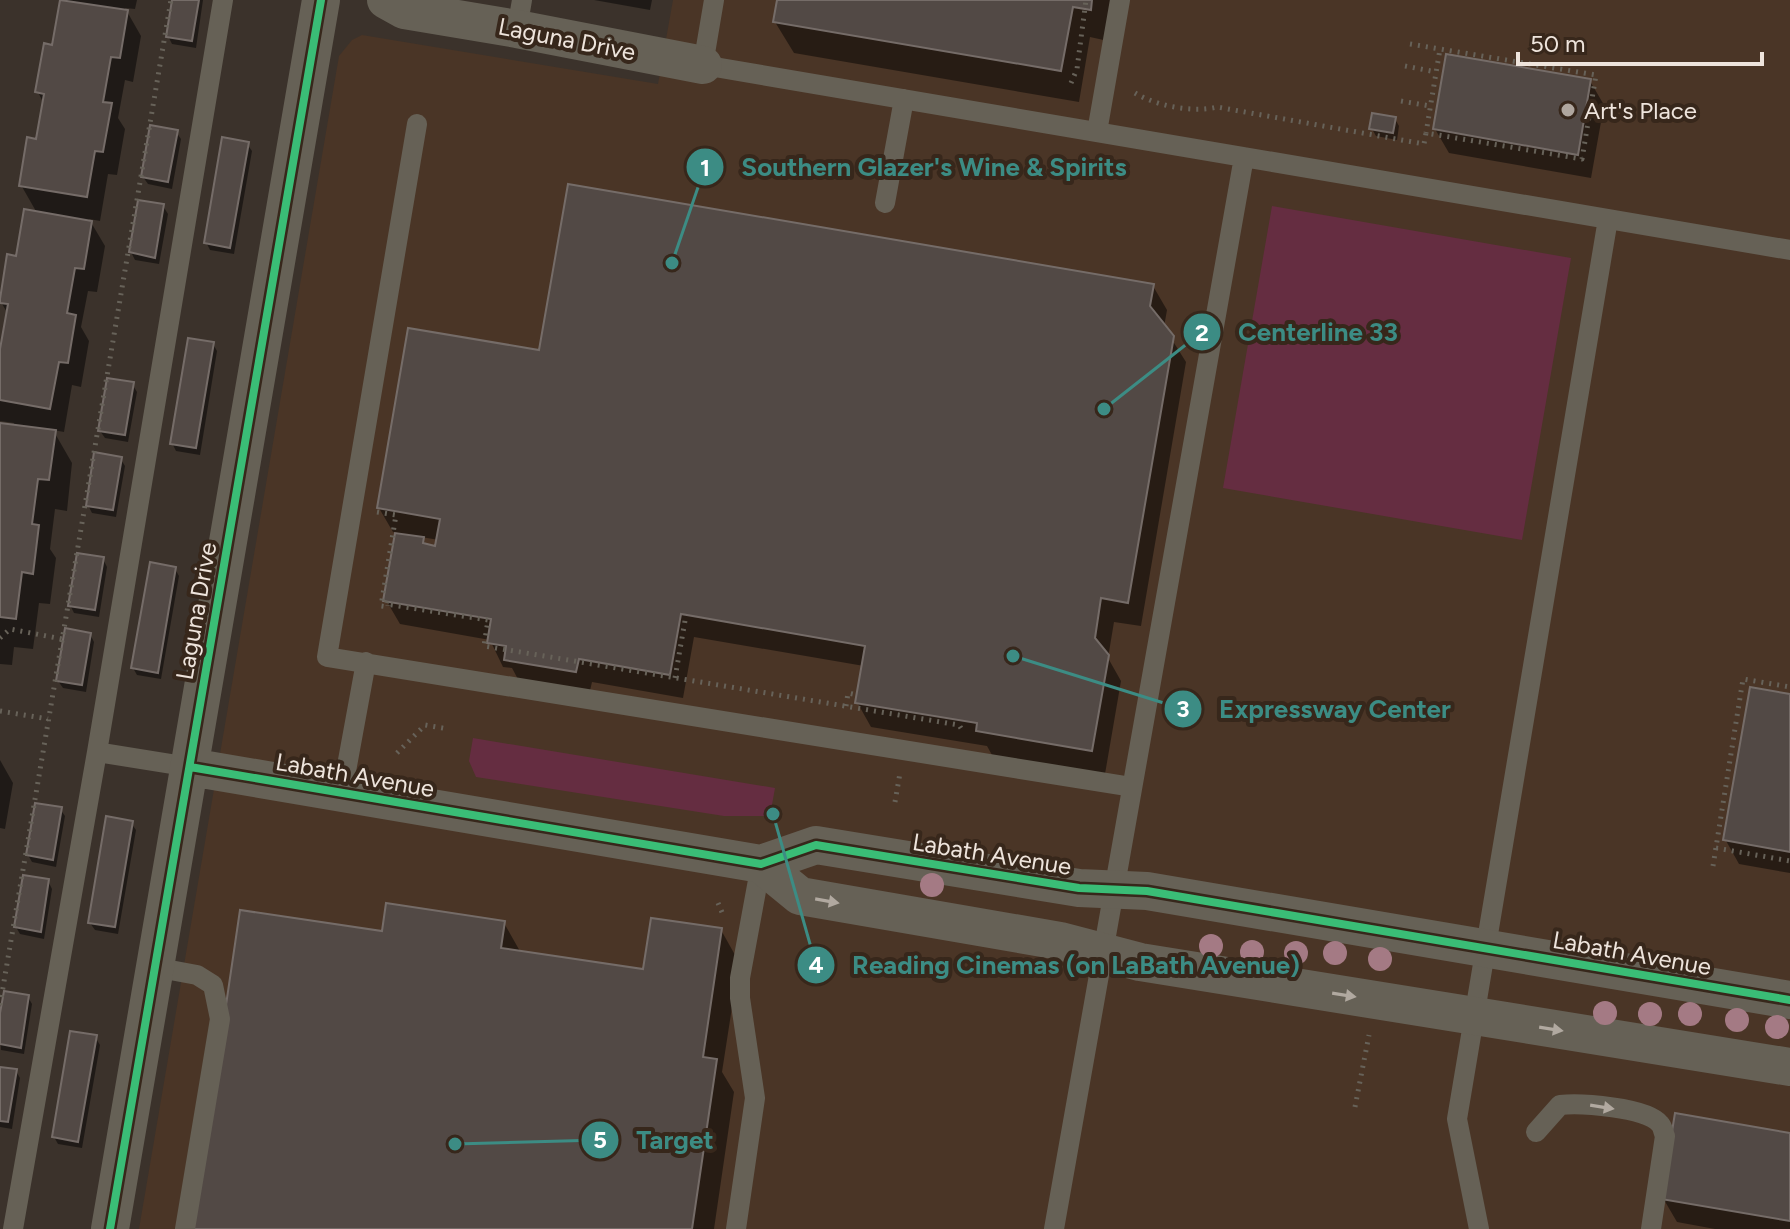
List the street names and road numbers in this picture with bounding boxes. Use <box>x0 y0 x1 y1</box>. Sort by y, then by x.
street label: Laguna Drive <box>496 11 638 67</box>
street label: Laguna Drive <box>170 540 222 682</box>
street label: Labath Avenue <box>273 747 437 803</box>
street label: Labath Avenue <box>910 827 1074 881</box>
street label: Labath Avenue <box>1550 925 1714 981</box>

